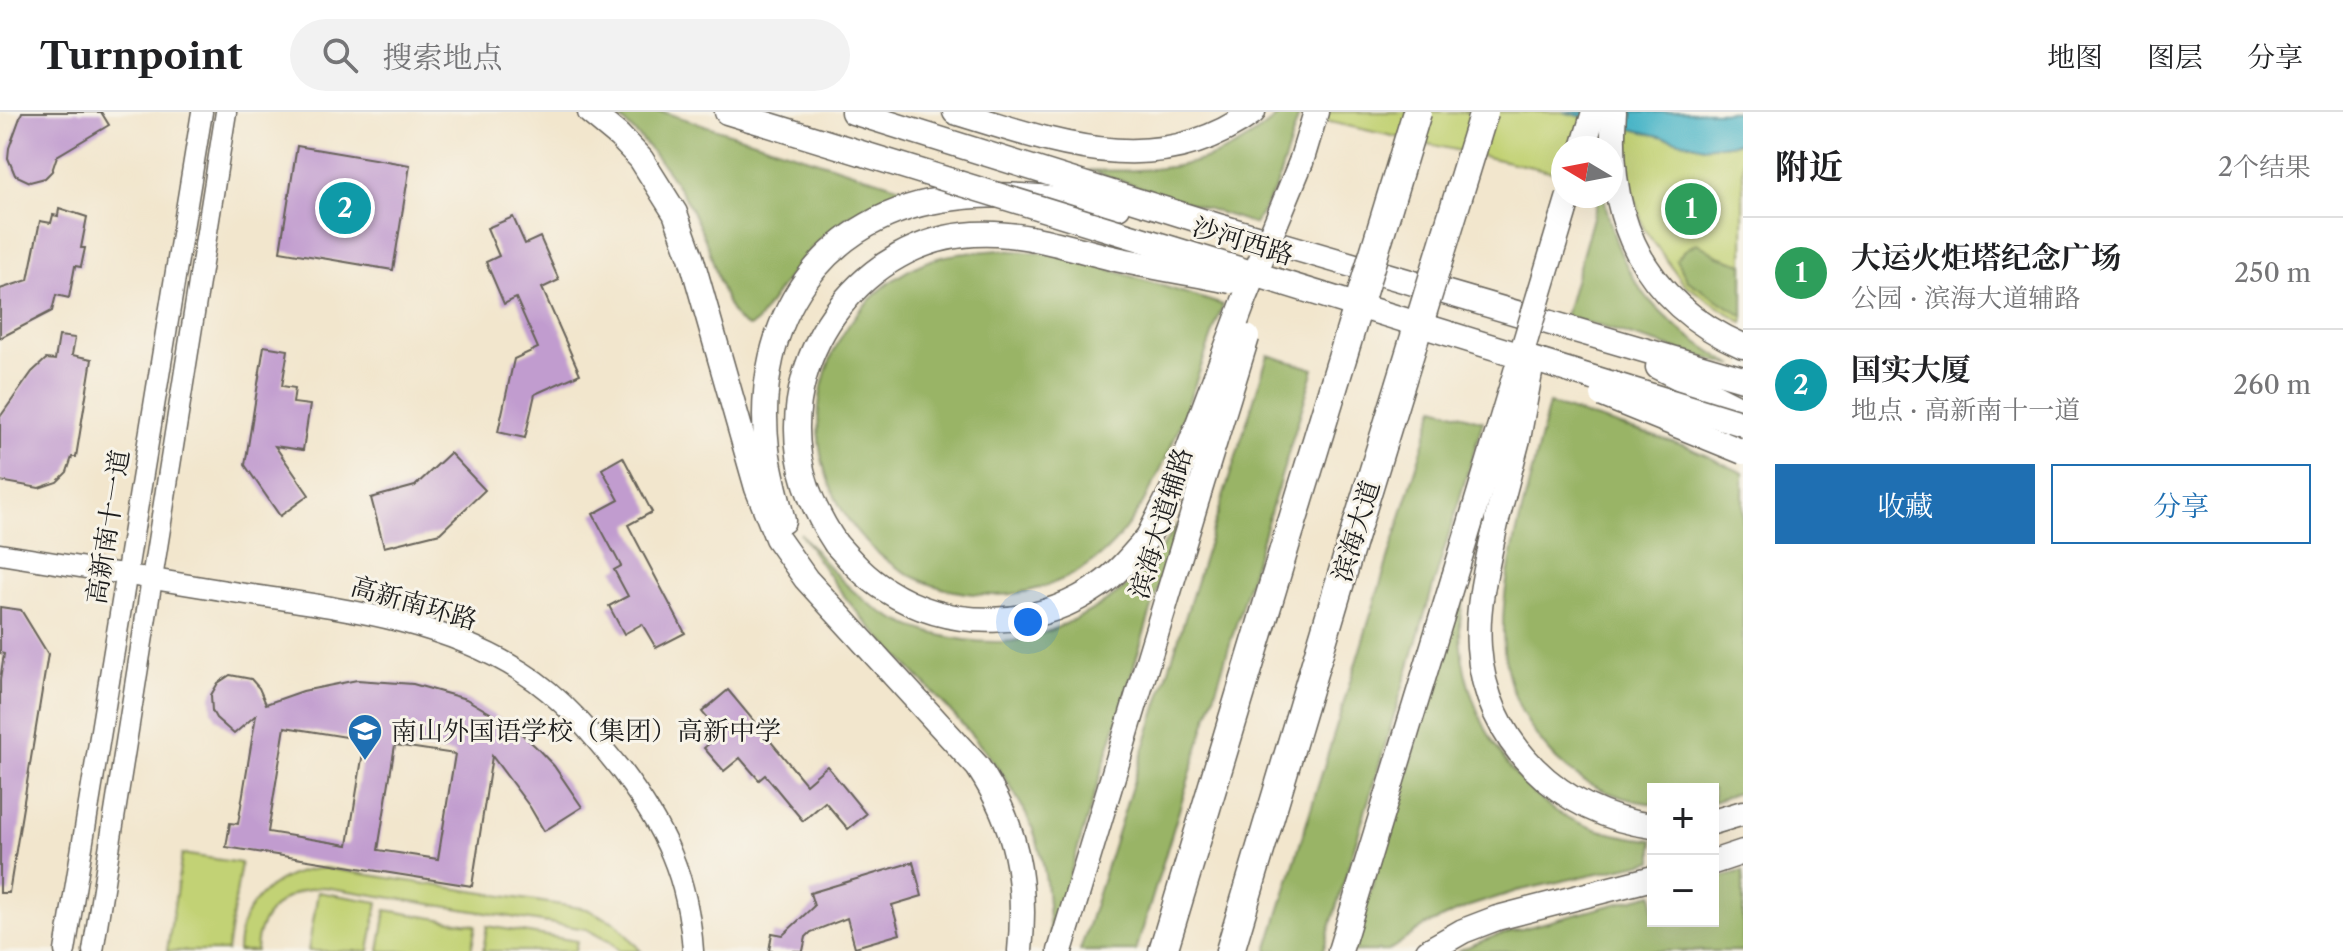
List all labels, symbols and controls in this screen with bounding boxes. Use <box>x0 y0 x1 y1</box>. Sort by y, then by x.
search box <box>290 19 850 91</box>
text: Turnpoint <box>40 32 242 79</box>
icon: search <box>318 33 362 77</box>
text: 搜索地点 <box>382 39 502 76</box>
text: 地图 <box>2047 40 2103 74</box>
text: 图层 <box>2147 40 2203 74</box>
text: 分享 <box>2247 40 2303 74</box>
north arrow <box>1551 136 1623 208</box>
text: 附近 <box>1775 146 1843 188</box>
text: 2个结果 <box>2218 151 2311 183</box>
pin: 2 <box>319 178 371 238</box>
pin: 1 <box>1665 179 1717 239</box>
street label: 沙河西路 <box>1189 210 1297 272</box>
text: 大运火炬塔纪念广场 <box>1851 239 2121 276</box>
text: 1 <box>1795 257 1807 289</box>
text: 250 m <box>2234 257 2311 289</box>
text: 公园 · 滨海大道辅路 <box>1851 282 2080 314</box>
text: 国实大厦 <box>1851 351 1971 388</box>
text: 2 <box>1793 369 1809 401</box>
text: 260 m <box>2233 369 2311 401</box>
text: 地点 · 高新南十一道 <box>1851 394 2080 426</box>
street label: 滨海大道辅路 <box>1123 444 1199 602</box>
street label: 高新南十一道 <box>80 447 136 607</box>
button: 收藏 <box>1775 464 2035 544</box>
button: 分享 <box>2051 464 2311 544</box>
street label: 滨海大道 <box>1325 477 1387 585</box>
street label: 高新南环路 <box>347 570 481 636</box>
your location <box>1008 602 1048 642</box>
school or university icon: 南山外国语学校（集团）高新中学 <box>346 712 384 762</box>
place label: 南山外国语学校（集团）高新中学 <box>391 715 781 747</box>
map controls <box>1647 783 1719 927</box>
button: + <box>1647 783 1719 855</box>
button: − <box>1647 855 1719 927</box>

